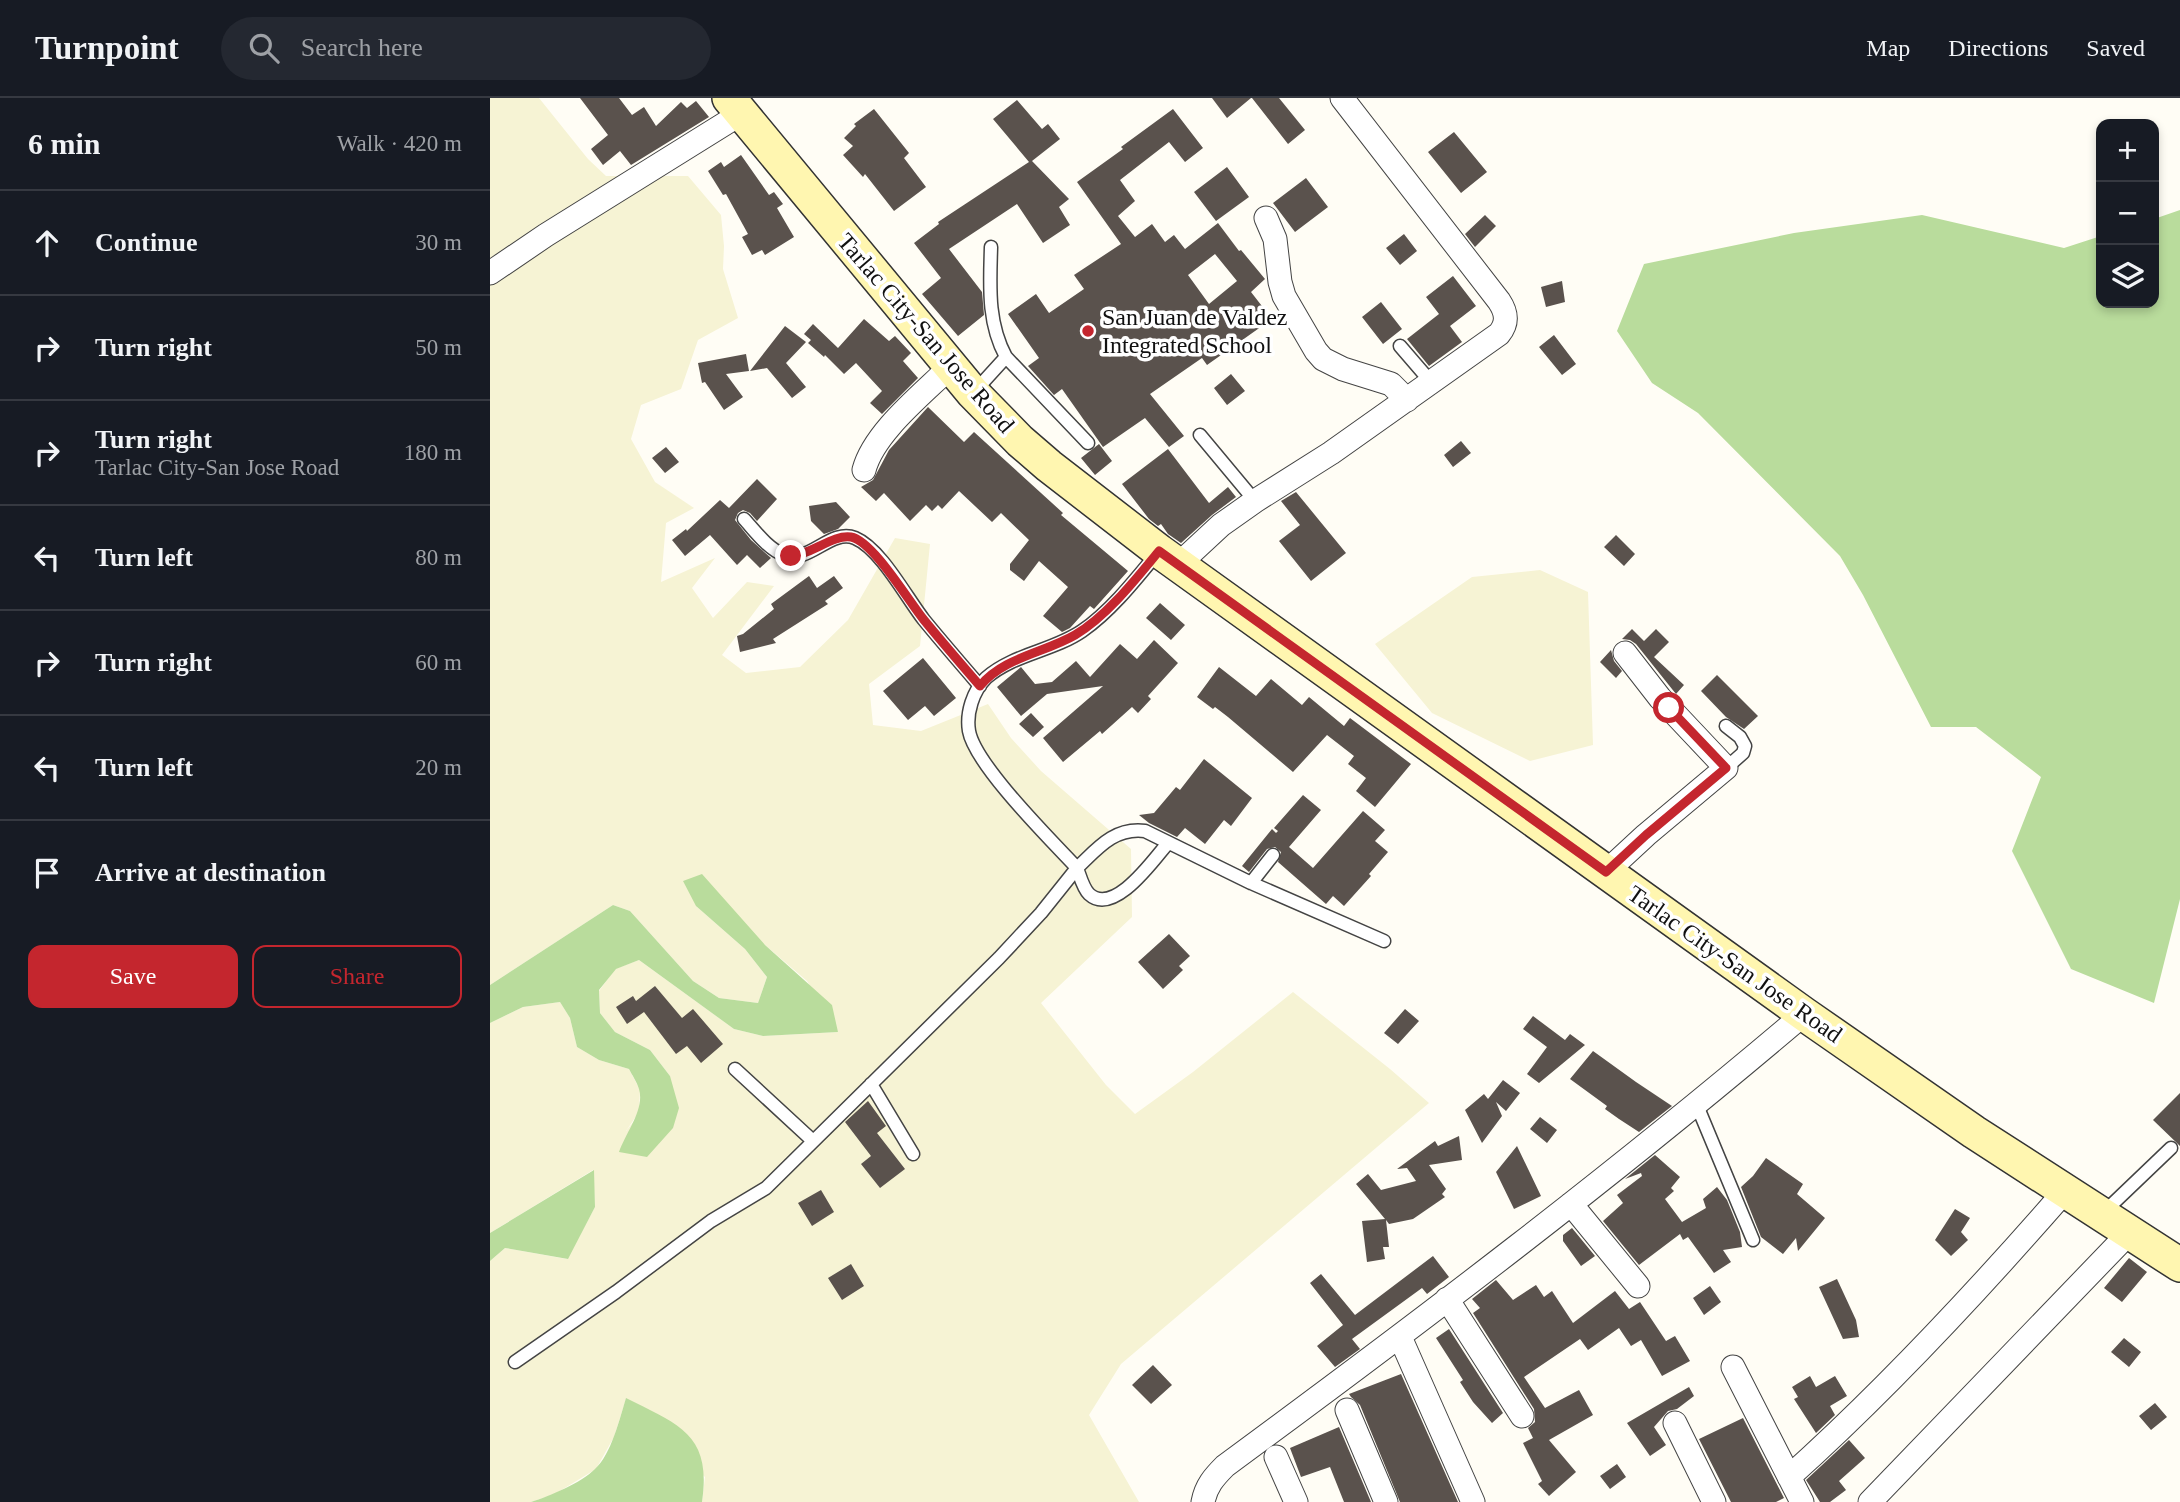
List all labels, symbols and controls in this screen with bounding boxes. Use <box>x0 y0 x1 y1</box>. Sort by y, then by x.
search box <box>221 17 711 80</box>
icon: search <box>245 29 283 67</box>
text: Turnpoint <box>35 30 179 66</box>
text: Search here <box>301 33 423 62</box>
text: Map <box>1866 35 1910 61</box>
text: Directions <box>1948 35 2048 61</box>
text: Saved <box>2086 35 2145 61</box>
map controls <box>2096 119 2159 308</box>
button: + <box>2096 119 2159 182</box>
text: 6 min <box>28 127 101 160</box>
text: Walk · 420 m <box>337 131 462 156</box>
button: − <box>2096 182 2159 245</box>
icon: ahead <box>28 224 66 262</box>
text: Continue <box>95 228 198 257</box>
street label: Tarlac City-San Jose Road <box>833 228 1019 438</box>
text: 30 m <box>415 230 462 255</box>
button: layers <box>2096 245 2159 308</box>
place label: San Juan de Valdez Integrated School <box>1102 304 1288 358</box>
marker: San Juan de Valdez Integrated School <box>1080 323 1096 339</box>
icon: right <box>28 329 66 367</box>
text: Turn right <box>95 333 212 362</box>
text: 50 m <box>415 335 462 360</box>
text: Turn right <box>95 425 212 454</box>
icon: right <box>28 434 66 472</box>
text: 180 m <box>404 440 462 465</box>
text: Tarlac City-San Jose Road <box>95 455 339 480</box>
icon: left <box>28 539 66 577</box>
route end <box>775 540 806 571</box>
text: Turn left <box>95 543 193 572</box>
text: 80 m <box>415 545 462 570</box>
icon: right <box>28 644 66 682</box>
text: Turn right <box>95 648 212 677</box>
text: 60 m <box>415 650 462 675</box>
route start <box>1653 692 1684 723</box>
icon: left <box>28 749 66 787</box>
text: Turn left <box>95 753 193 782</box>
text: 20 m <box>415 755 462 780</box>
icon: arrive <box>28 854 66 892</box>
text: Arrive at destination <box>95 858 326 887</box>
street label: Tarlac City-San Jose Road <box>1623 880 1847 1048</box>
button: Save <box>28 945 238 1008</box>
button: Share <box>252 945 462 1008</box>

